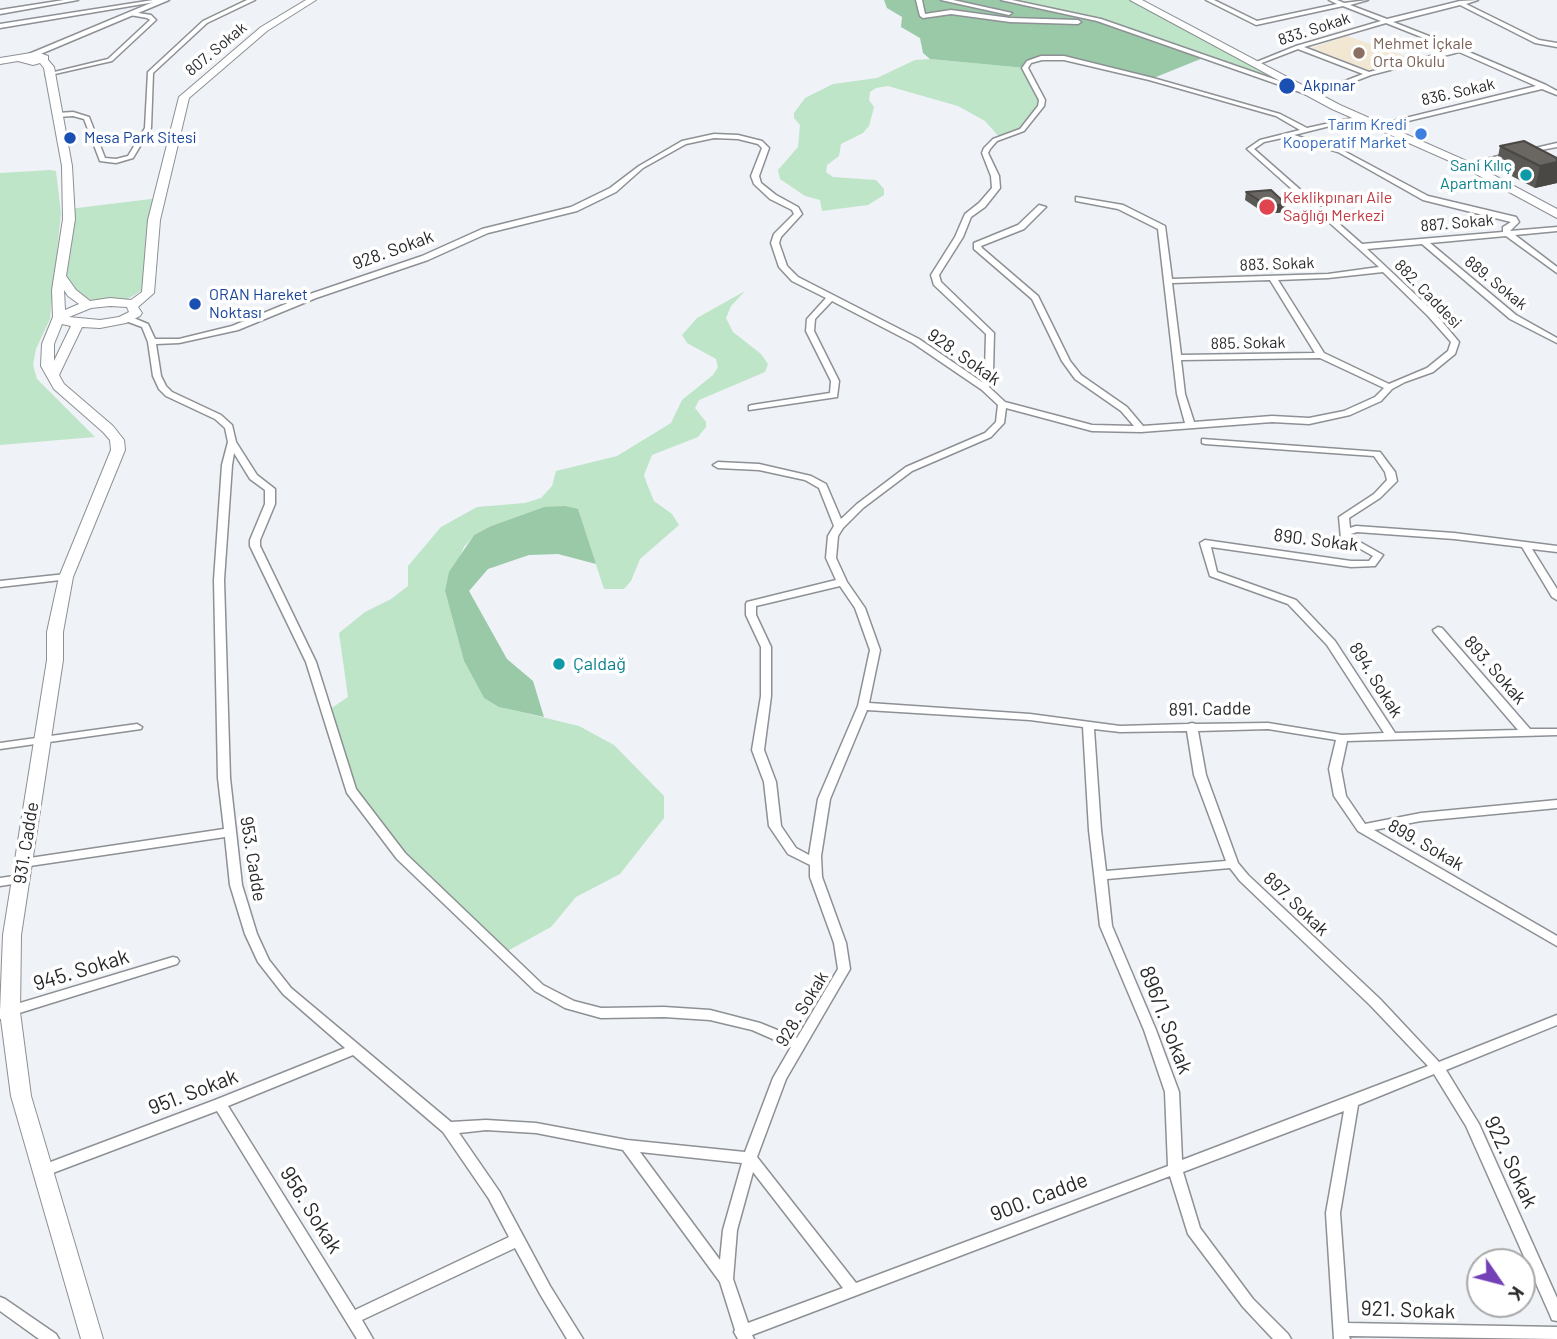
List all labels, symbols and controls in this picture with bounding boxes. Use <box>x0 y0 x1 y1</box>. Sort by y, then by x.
street label: 833. Sokak <box>1276 8 1352 50</box>
street label: 807. Sokak <box>181 18 251 80</box>
place label: Mehmet İçkale Orta Okulu <box>1373 34 1473 72</box>
marker: Mehmet İçkale Orta Okulu <box>1351 45 1367 61</box>
street label: 836. Sokak <box>1420 74 1496 110</box>
marker: Akpınar <box>1277 76 1297 96</box>
place label: Akpınar <box>1303 76 1356 96</box>
place label: Tarım Kredi Kooperatif Market <box>1283 115 1407 153</box>
marker: Tarım Kredi Kooperatif Market <box>1413 126 1429 142</box>
place label: Mesa Park Sitesi <box>84 128 197 148</box>
marker: Mesa Park Sitesi <box>62 130 78 146</box>
place label: Sani Kılıç Apartmanı <box>1440 156 1512 194</box>
marker: Sani Kılıç Apartmanı <box>1518 167 1534 183</box>
place label: Keklikpınarı Aile Sağlığı Merkezi <box>1283 188 1392 226</box>
marker: Keklikpınarı Aile Sağlığı Merkezi <box>1257 197 1277 217</box>
street label: 887. Sokak <box>1420 210 1494 236</box>
street label: 928. Sokak <box>350 225 436 275</box>
street label: 889. Sokak <box>1461 252 1531 314</box>
street label: 883. Sokak <box>1239 253 1315 275</box>
street label: 882. Caddesi <box>1390 256 1466 332</box>
place label: ORAN Hareket Noktası <box>209 285 308 323</box>
marker: ORAN Hareket Noktası <box>187 296 203 312</box>
street label: 928. Sokak <box>923 324 1005 390</box>
street label: 885. Sokak <box>1211 333 1285 353</box>
street label: 890. Sokak <box>1273 524 1359 556</box>
street label: 893. Sokak <box>1459 631 1531 709</box>
street label: 894. Sokak <box>1344 638 1408 722</box>
place label: Çaldağ <box>573 653 626 675</box>
marker: Çaldağ <box>551 656 567 672</box>
street label: 891. Cadde <box>1169 697 1251 721</box>
street label: 931. Cadde <box>9 800 43 886</box>
street label: 953. Cadde <box>236 815 270 903</box>
street label: 899. Sokak <box>1384 815 1468 875</box>
street label: 897. Sokak <box>1259 868 1333 940</box>
street label: 945. Sokak <box>30 944 132 996</box>
street label: 896/1. Sokak <box>1134 962 1198 1078</box>
street label: 928. Sokak <box>771 967 833 1051</box>
street label: 951. Sokak <box>145 1063 241 1121</box>
street label: 922. Sokak <box>1479 1112 1543 1212</box>
street label: 956. Sokak <box>274 1162 348 1258</box>
street label: 900. Cadde <box>987 1167 1091 1227</box>
north arrow <box>1466 1248 1536 1318</box>
text: K <box>1504 1283 1530 1306</box>
street label: 921. Sokak <box>1360 1296 1456 1324</box>

